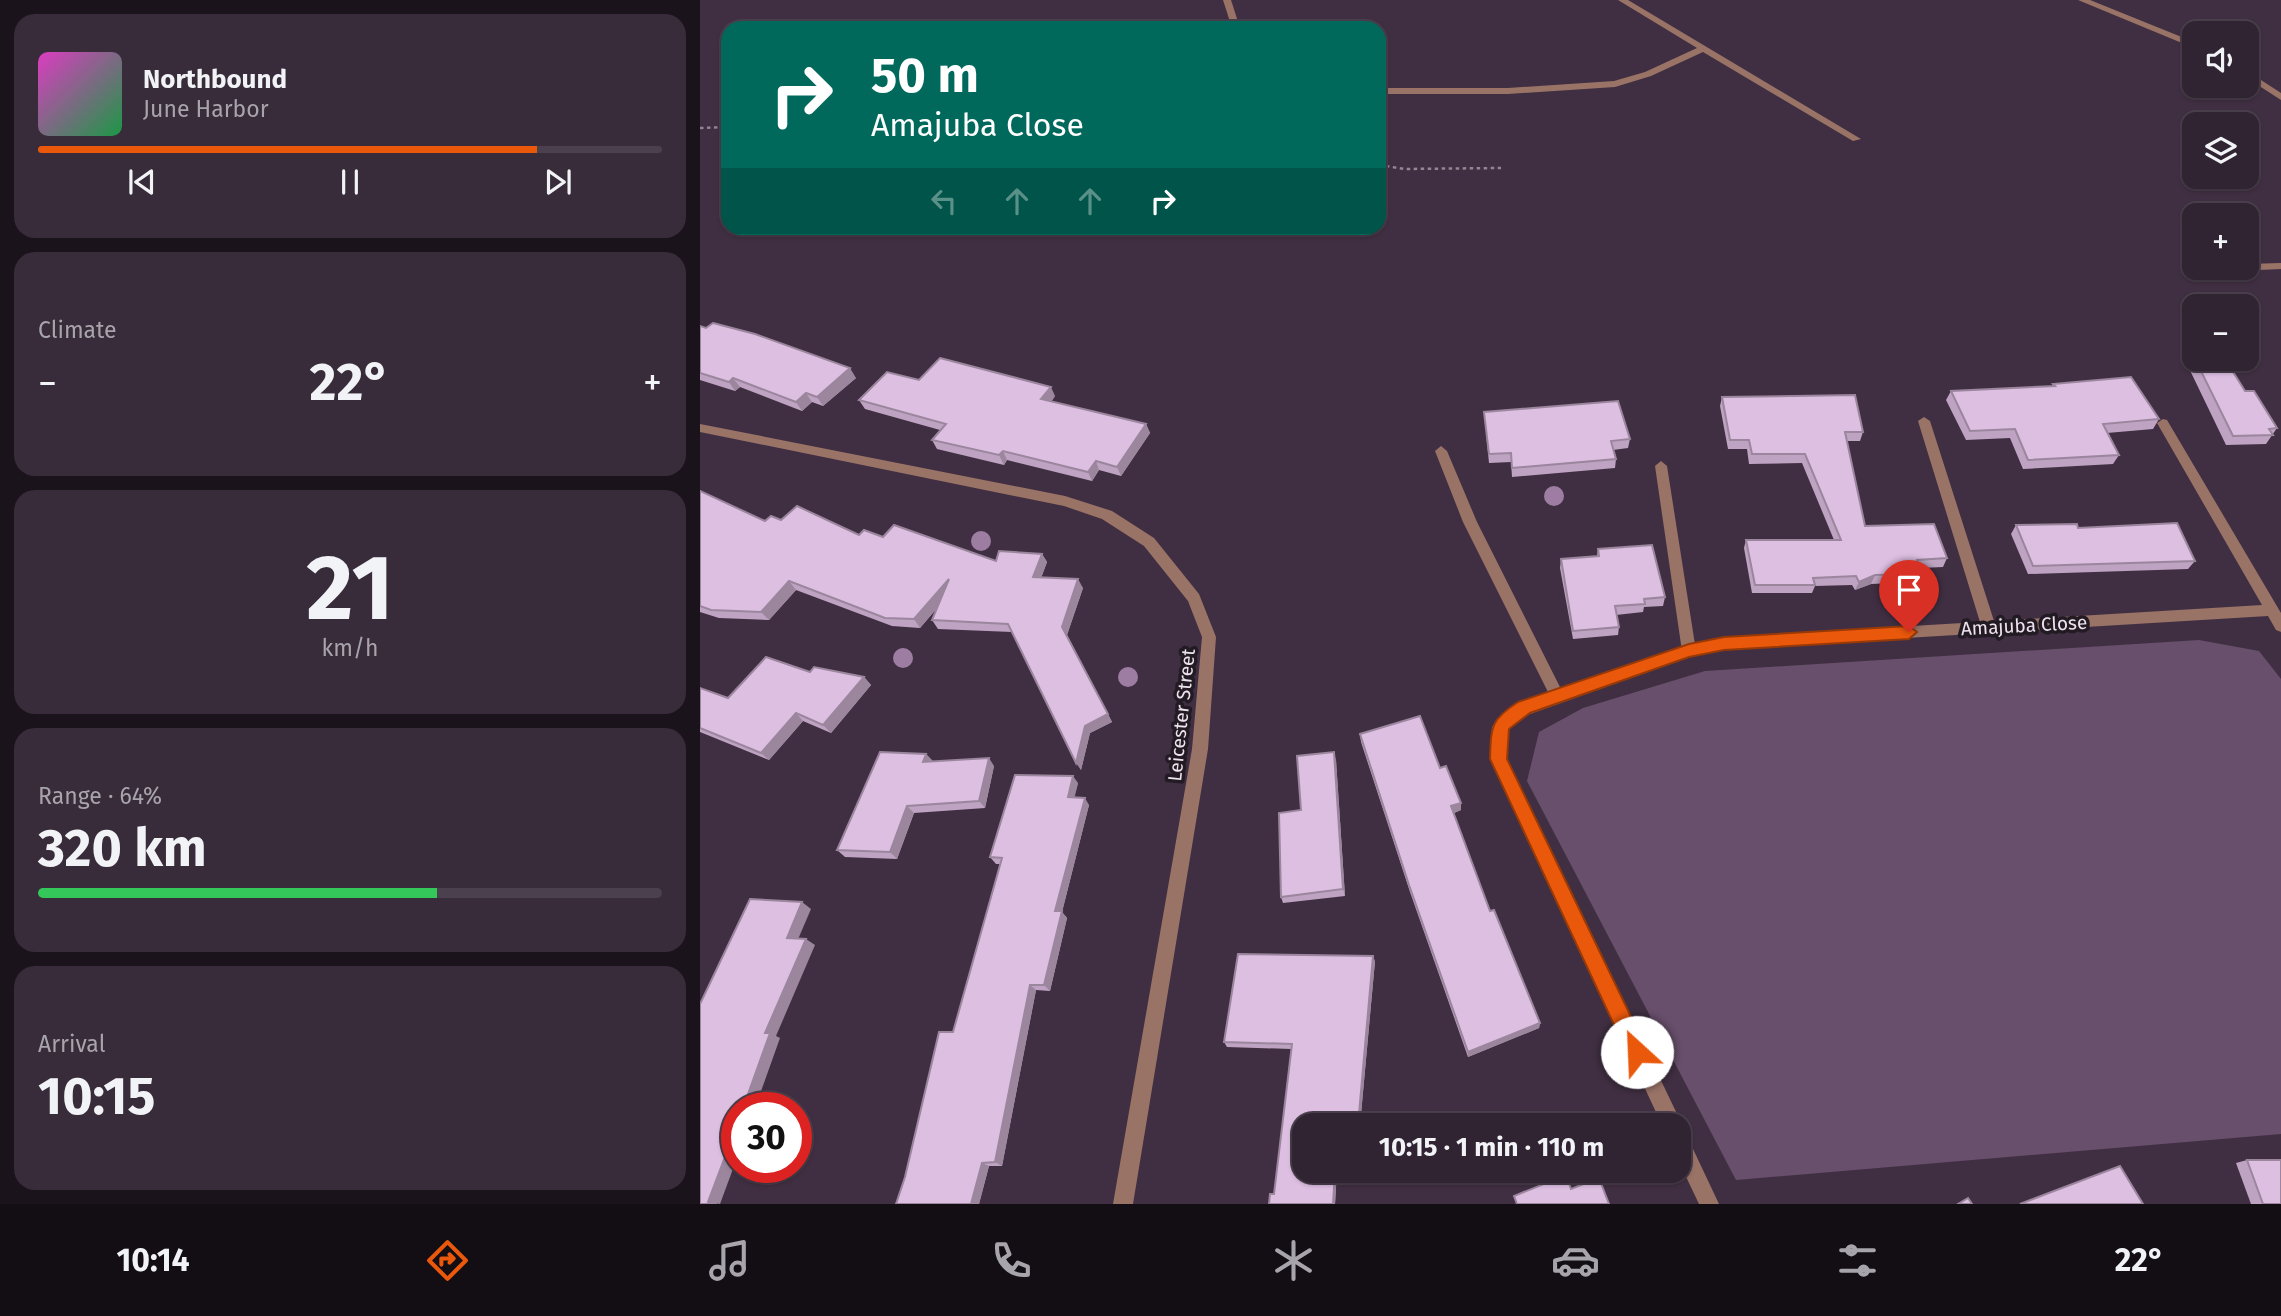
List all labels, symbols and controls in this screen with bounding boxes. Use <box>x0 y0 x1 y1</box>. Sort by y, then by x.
map controls <box>2182 21 2259 371</box>
button: sound <box>2182 21 2259 98</box>
text: 50 m <box>871 46 979 105</box>
icon: right <box>756 49 847 140</box>
text: Northbound <box>143 64 287 95</box>
text: June Harbor <box>143 95 269 123</box>
text: Amajuba Close <box>871 106 1084 144</box>
button: layers <box>2182 112 2259 189</box>
icon: previous <box>123 163 161 201</box>
icon: pause <box>331 163 369 201</box>
icon: next <box>539 163 577 201</box>
icon: left <box>925 182 963 220</box>
icon: ahead <box>998 182 1036 220</box>
icon: ahead <box>1071 182 1109 220</box>
icon: right <box>1144 182 1182 220</box>
button: + <box>2182 203 2259 280</box>
button: − <box>2182 294 2259 371</box>
text: Climate <box>38 316 117 344</box>
text: 22° <box>310 351 390 414</box>
text: − <box>38 360 57 406</box>
text: + <box>643 360 662 406</box>
text: 21 <box>306 534 394 643</box>
pin <box>1879 560 1939 632</box>
icon: arrive <box>1890 571 1928 609</box>
street label: Amajuba Close <box>1960 611 2088 640</box>
text: km/h <box>322 634 378 662</box>
street label: Leicester Street <box>1163 647 1200 783</box>
text: Range · 64% <box>38 782 162 810</box>
text: 320 km <box>38 817 207 880</box>
position arrow <box>1600 1015 1674 1089</box>
text: Arrival <box>38 1030 105 1058</box>
text: 10:15 <box>38 1065 155 1128</box>
speed limit sign: 30 <box>721 1092 812 1183</box>
text: 10:15 · 1 min · 110 m <box>1379 1132 1604 1163</box>
icon: directions <box>423 1236 472 1285</box>
icon: music <box>705 1236 754 1285</box>
icon: phone <box>987 1236 1036 1285</box>
icon: climate <box>1269 1236 1318 1285</box>
icon: car <box>1551 1236 1600 1285</box>
icon: filters <box>1833 1236 1882 1285</box>
text: 10:14 <box>117 1241 190 1279</box>
text: 22° <box>2115 1241 2164 1279</box>

